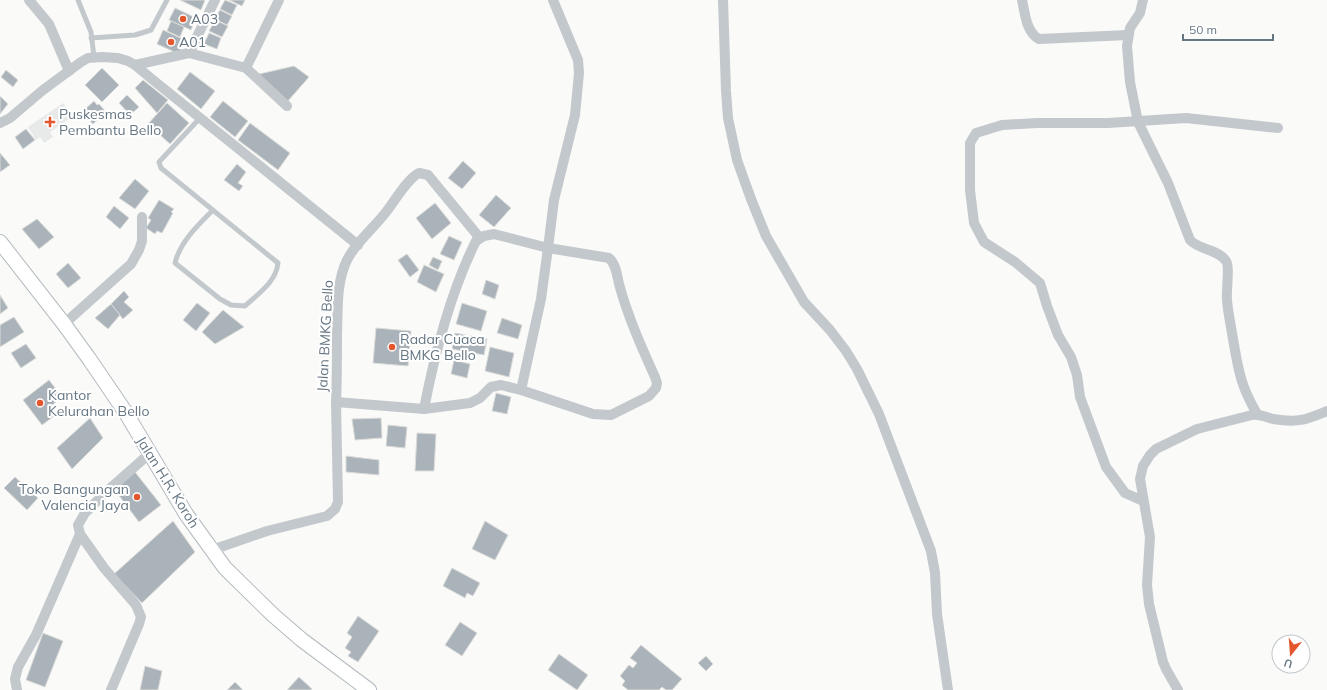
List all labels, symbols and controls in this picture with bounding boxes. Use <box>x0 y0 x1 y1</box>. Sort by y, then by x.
place label: A03 <box>191 10 218 28</box>
marker: A03 <box>178 14 188 24</box>
scale bar <box>1183 16 1273 42</box>
text: 50 m <box>1189 22 1217 37</box>
place label: A01 <box>179 33 206 51</box>
marker: A01 <box>166 37 176 47</box>
place label: Puskesmas Pembantu Bello <box>59 105 161 139</box>
marker: Puskesmas Pembantu Bello <box>44 116 56 128</box>
street label: Jalan BMKG Bello <box>313 279 337 393</box>
place label: Radar Cuaca BMKG Bello <box>400 330 485 364</box>
marker: Radar Cuaca BMKG Bello <box>387 342 397 352</box>
place label: Kantor Kelurahan Bello <box>48 386 149 420</box>
marker: Kantor Kelurahan Bello <box>35 398 45 408</box>
street label: Jalan H.R. Koroh <box>133 433 203 531</box>
place label: Toko Bangungan Valencia Jaya <box>19 480 129 514</box>
marker: Toko Bangungan Valencia Jaya <box>132 492 142 502</box>
north arrow <box>1271 634 1311 674</box>
text: U <box>1282 656 1294 671</box>

